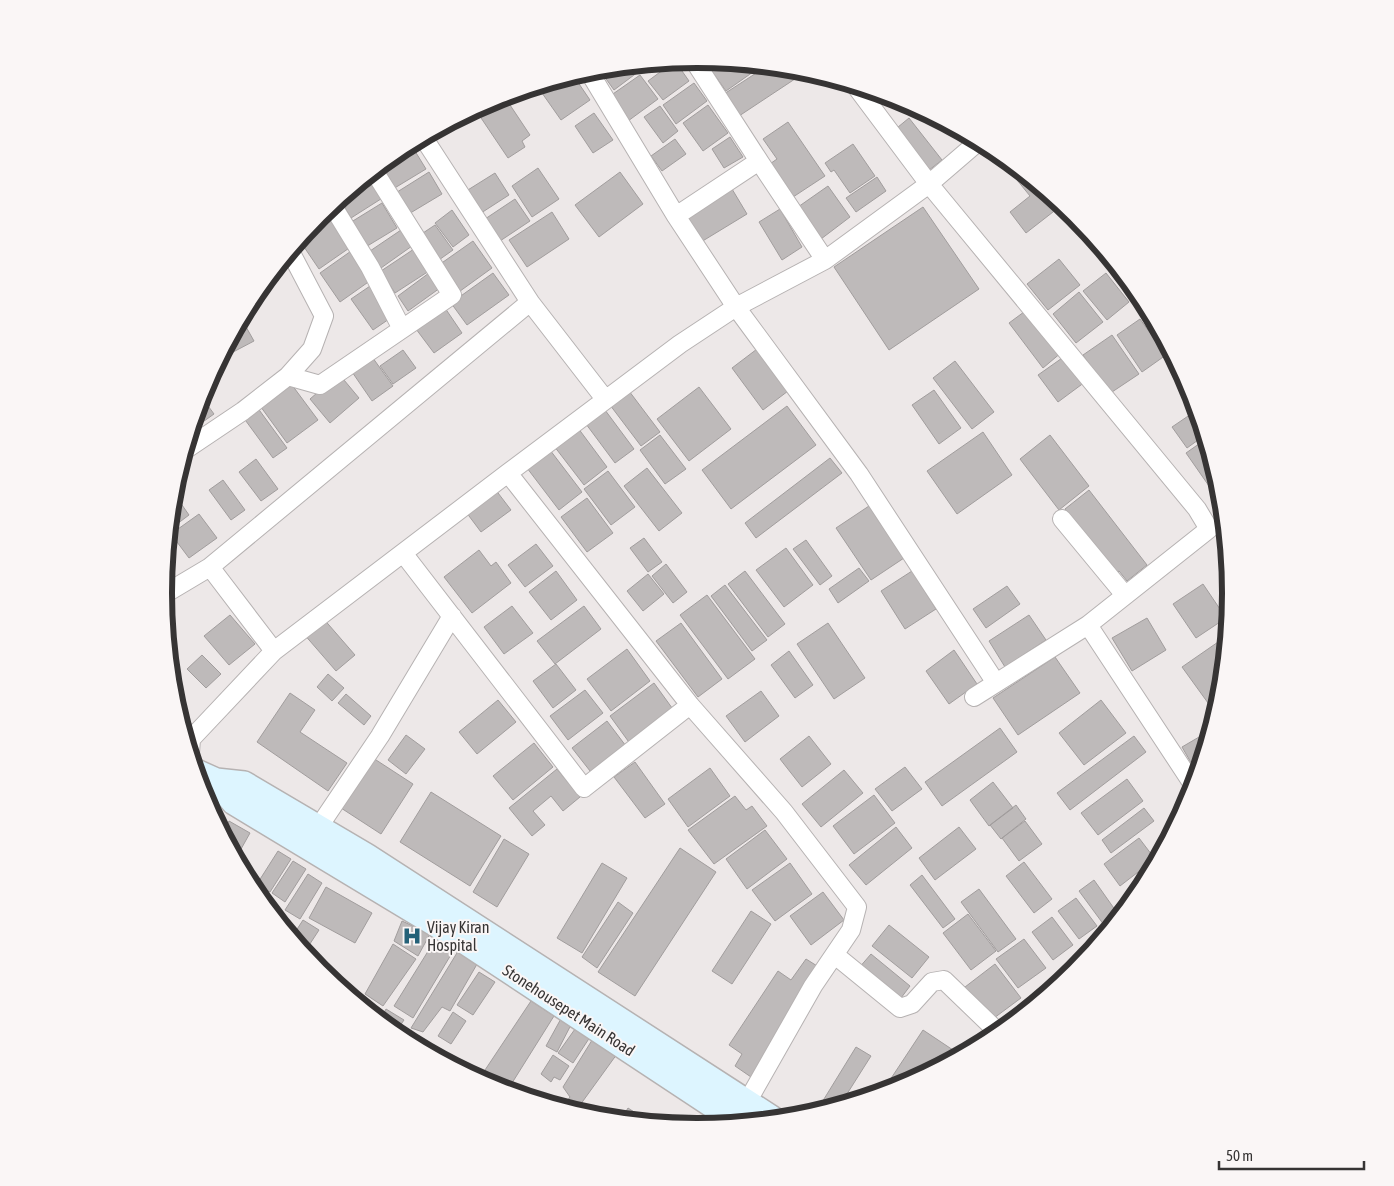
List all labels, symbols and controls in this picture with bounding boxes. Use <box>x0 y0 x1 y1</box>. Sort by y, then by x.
place label: Vijay Kiran Hospital <box>427 918 490 955</box>
hospital icon: Vijay Kiran Hospital <box>401 925 423 947</box>
street label: Stonehousepet Main Road <box>499 961 638 1060</box>
scale bar <box>1219 1138 1364 1170</box>
text: 50 m <box>1226 1147 1253 1164</box>

